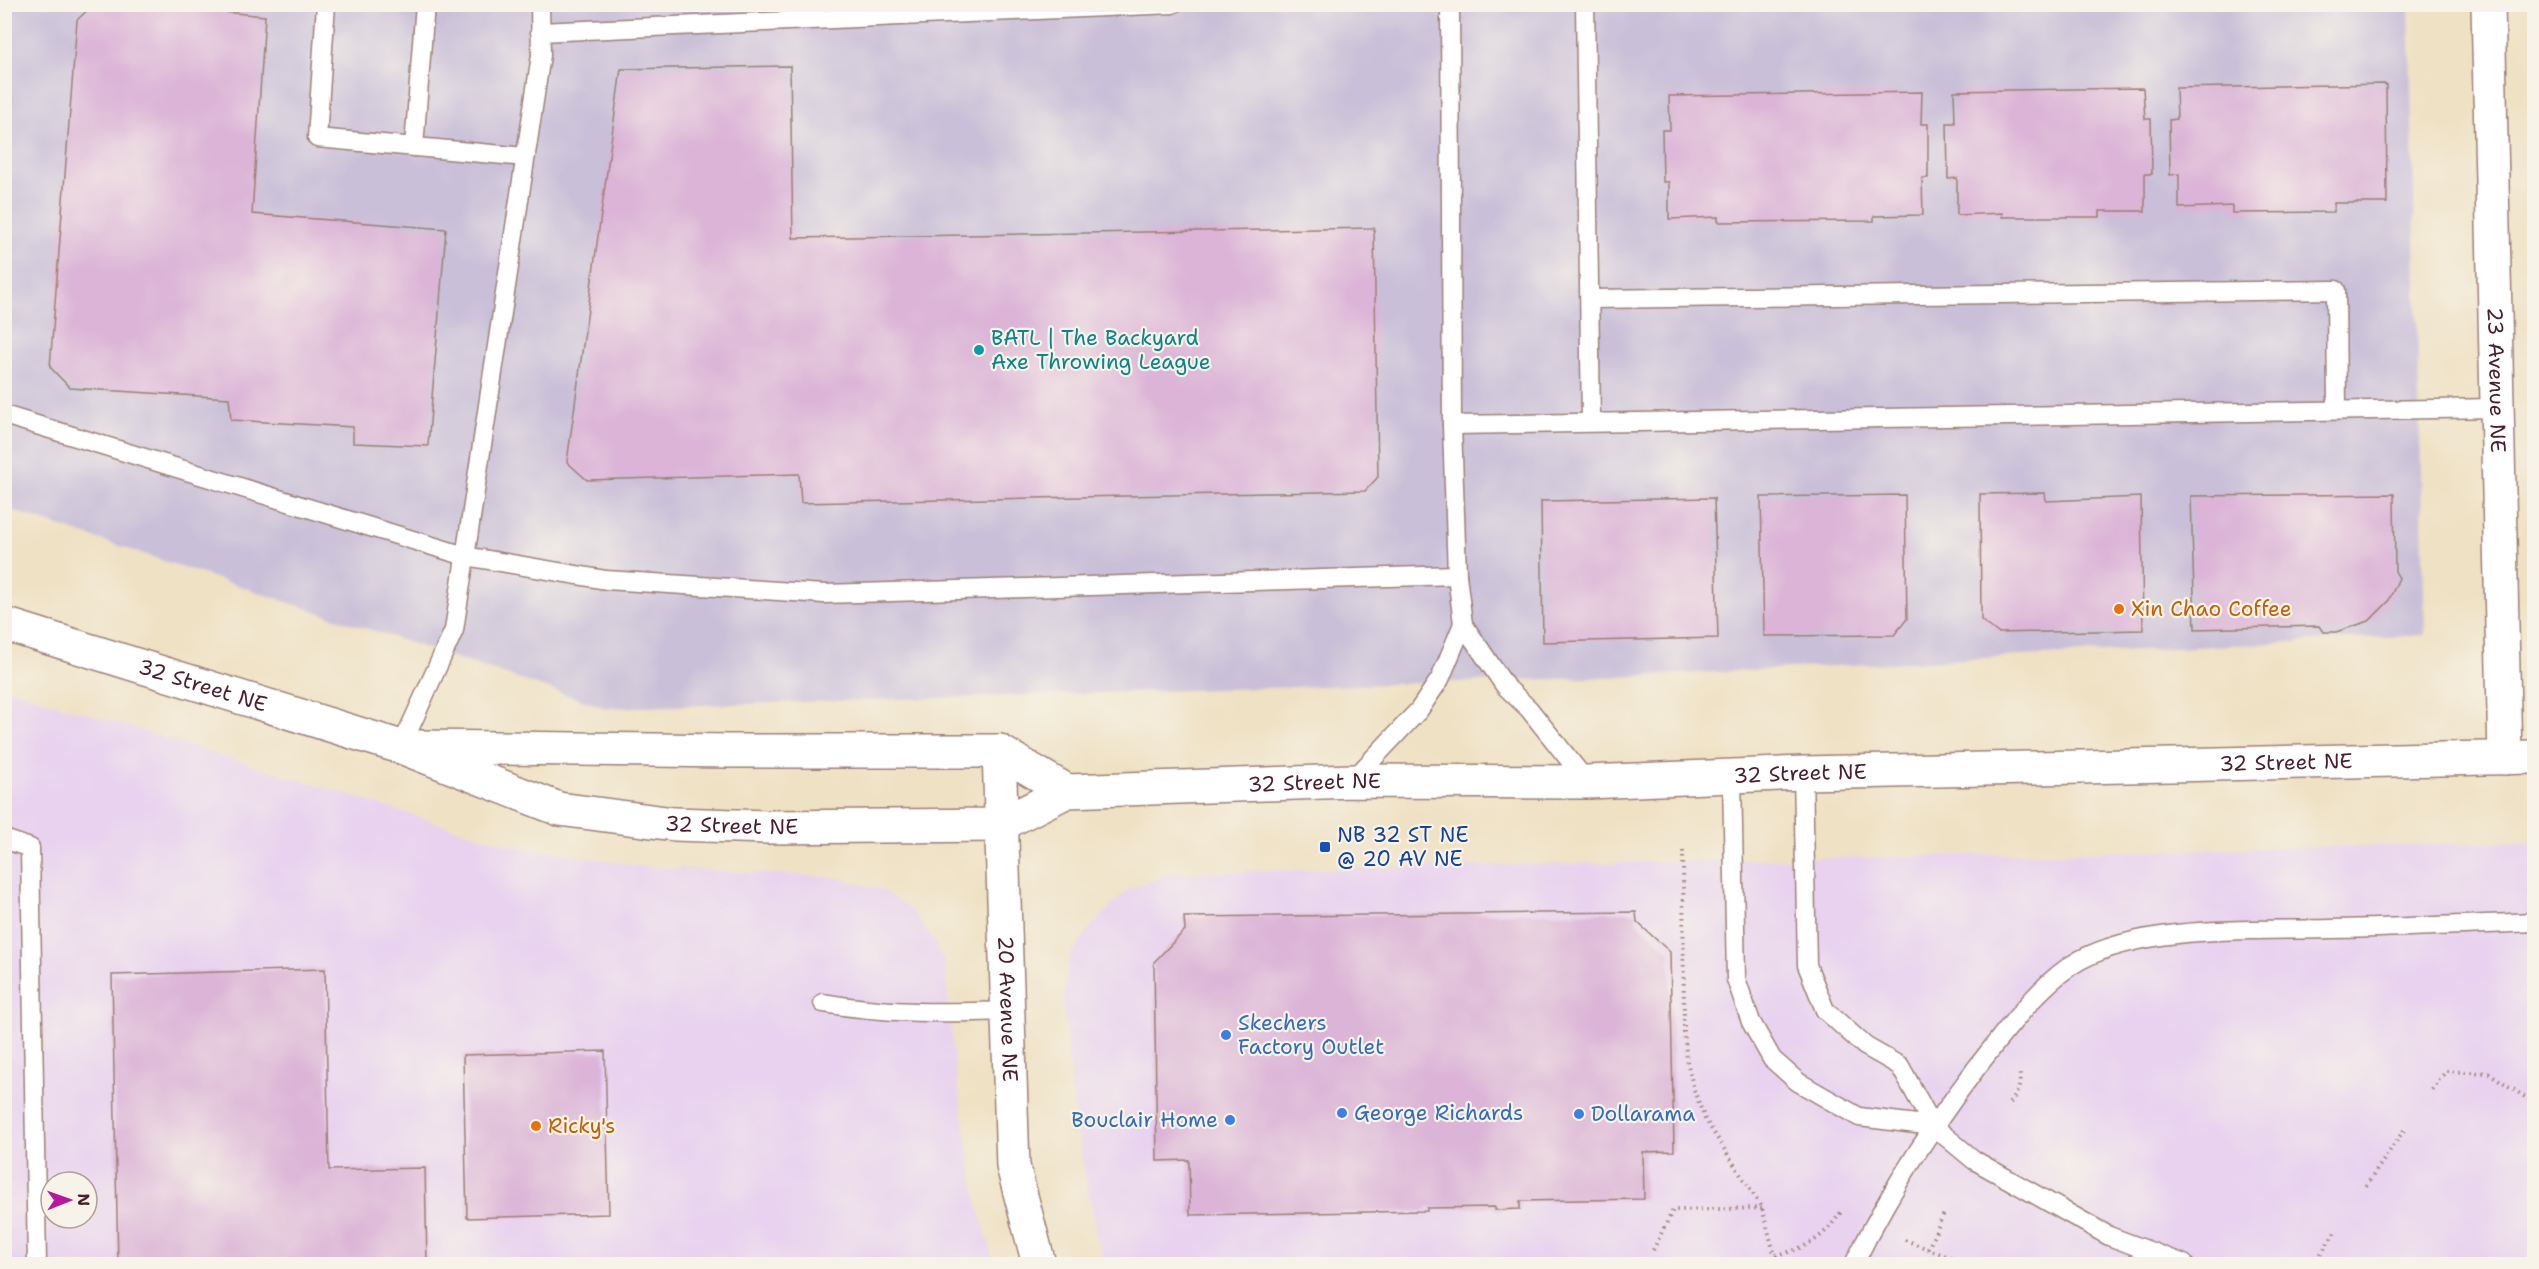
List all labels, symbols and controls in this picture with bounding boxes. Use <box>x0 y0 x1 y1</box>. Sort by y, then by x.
street label: 23 Avenue NE <box>2481 307 2512 453</box>
place label: BATL | The Backyard Axe Throwing League <box>991 324 1211 376</box>
marker: BATL | The Backyard Axe Throwing League <box>972 343 986 357</box>
place label: Xin Chao Coffee <box>2131 595 2292 623</box>
marker: Xin Chao Coffee <box>2112 602 2126 616</box>
street label: 32 Street NE <box>135 652 270 719</box>
street label: 32 Street NE <box>2219 747 2353 778</box>
street label: 32 Street NE <box>1733 758 1867 790</box>
street label: 32 Street NE <box>1247 767 1381 799</box>
street label: 32 Street NE <box>663 809 798 841</box>
place label: NB 32 ST NE @ 20 AV NE <box>1337 821 1469 873</box>
marker: NB 32 ST NE @ 20 AV NE <box>1318 840 1332 854</box>
street label: 20 Avenue NE <box>991 935 1024 1082</box>
place label: Skechers Factory Outlet <box>1238 1009 1384 1061</box>
marker: Skechers Factory Outlet <box>1219 1028 1233 1042</box>
place label: George Richards <box>1354 1099 1523 1127</box>
place label: Dollarama <box>1591 1100 1695 1128</box>
place label: Bouclair Home <box>1071 1106 1218 1134</box>
marker: George Richards <box>1335 1106 1349 1120</box>
marker: Dollarama <box>1572 1107 1586 1121</box>
place label: Ricky's <box>548 1112 615 1140</box>
marker: Bouclair Home <box>1223 1113 1237 1127</box>
marker: Ricky's <box>529 1119 543 1133</box>
north arrow <box>39 1170 99 1230</box>
text: N <box>73 1193 94 1206</box>

